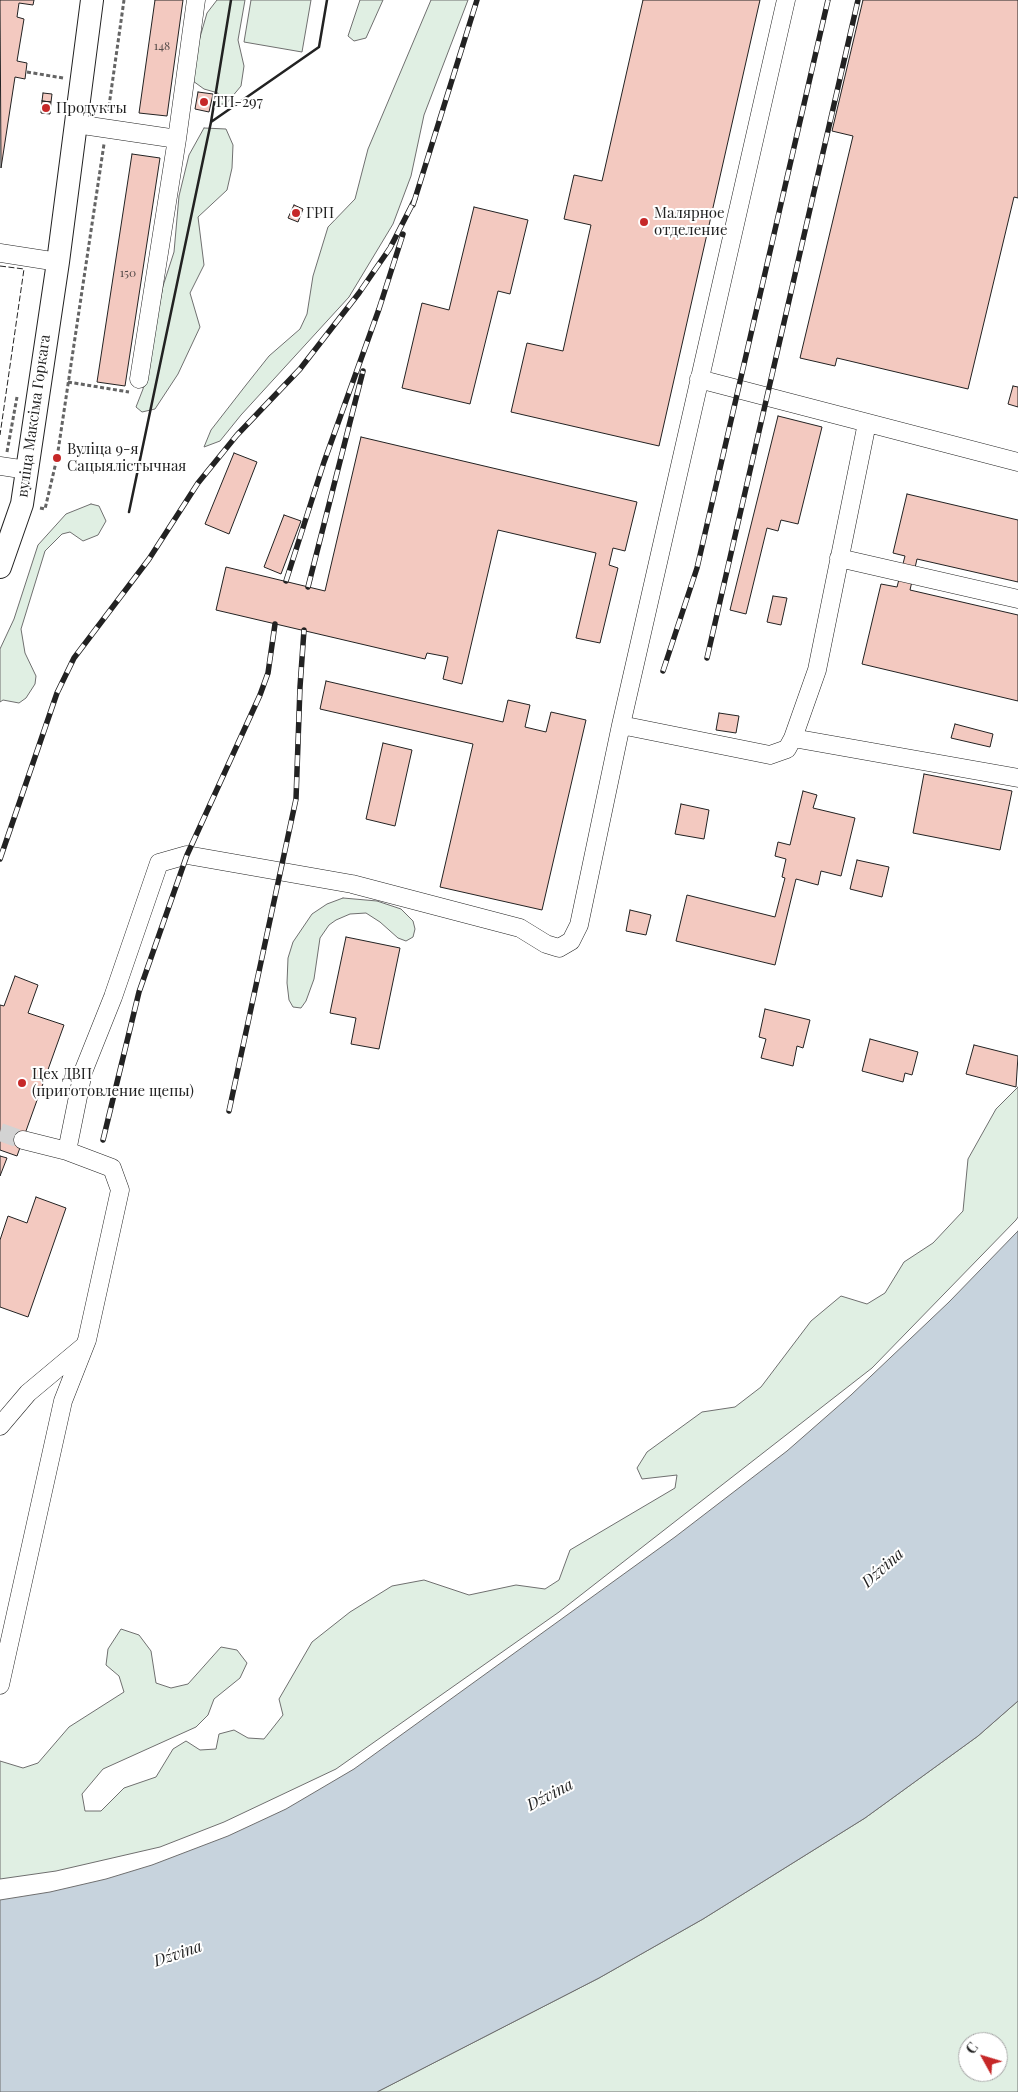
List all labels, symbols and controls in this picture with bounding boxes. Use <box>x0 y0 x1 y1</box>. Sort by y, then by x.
house number: 148 <box>154 39 170 53</box>
place label: ТП-297 <box>214 93 263 111</box>
marker: ТП-297 <box>198 96 210 108</box>
place label: Продукты <box>56 99 127 117</box>
marker: Продукты <box>40 102 52 114</box>
place label: ГРП <box>306 204 334 222</box>
place label: Малярное отделение <box>654 204 727 239</box>
marker: ГРП <box>290 207 302 219</box>
marker: Малярное отделение <box>638 216 650 228</box>
house number: 150 <box>120 266 136 280</box>
street label: вуліца Максіма Горкага <box>14 333 54 499</box>
place label: Вуліца 9-я Сацыялістычная <box>67 440 186 475</box>
marker: Вуліца 9-я Сацыялістычная <box>51 452 63 464</box>
place label: Цех ДВП (приготовление щепы) <box>32 1065 194 1100</box>
marker: Цех ДВП (приготовление щепы) <box>16 1077 28 1089</box>
water label: Dźvina <box>858 1544 908 1592</box>
water label: Dźvina <box>524 1775 576 1815</box>
water label: Dźvina <box>151 1937 205 1971</box>
north arrow <box>958 2032 1008 2082</box>
text: С <box>961 2038 982 2058</box>

